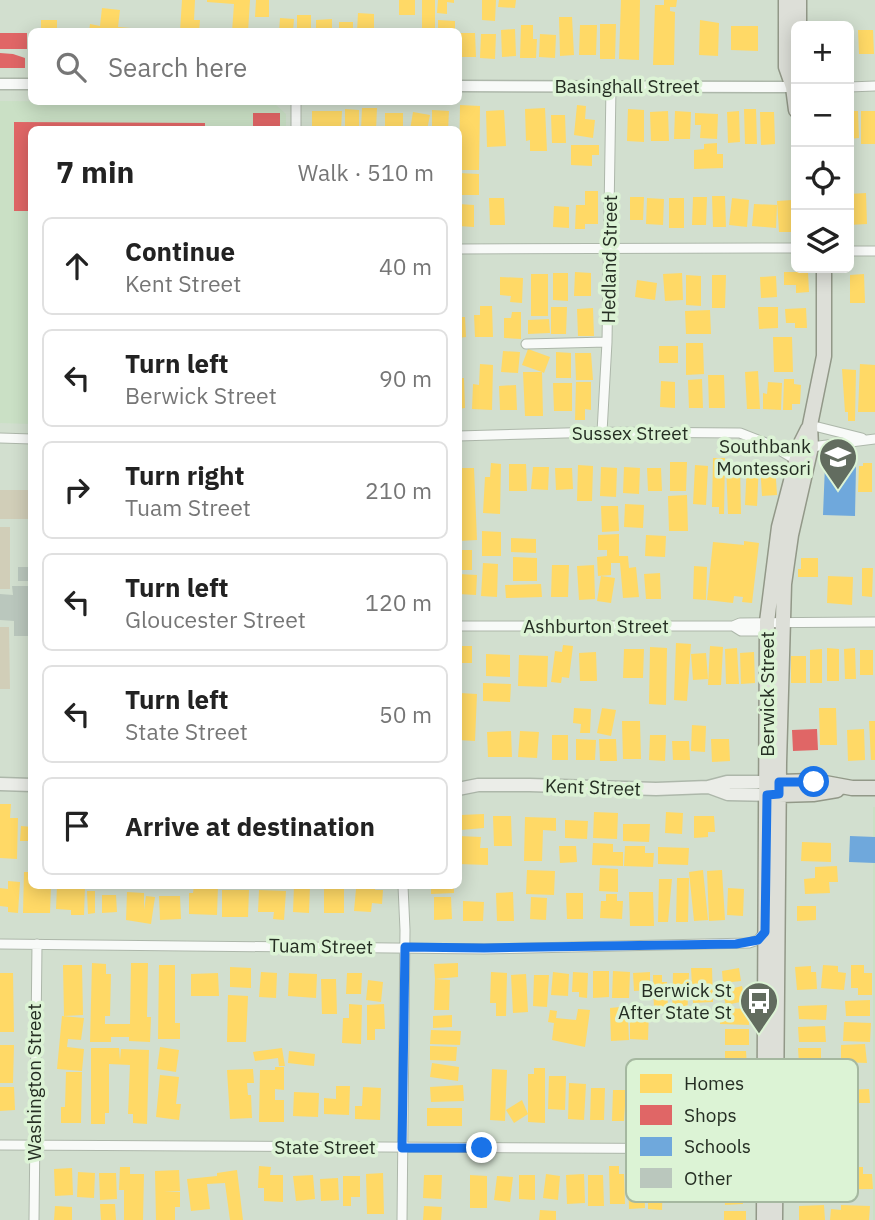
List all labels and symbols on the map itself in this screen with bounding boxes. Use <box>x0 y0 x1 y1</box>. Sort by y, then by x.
street label: Basinghall Street <box>554 74 700 98</box>
street label: Hedland Street <box>596 194 622 324</box>
street label: Sussex Street <box>572 421 688 445</box>
place label: Southbank Montessori <box>716 434 811 480</box>
school or university icon: Southbank Montessori <box>817 436 859 491</box>
street label: Ashburton Street <box>523 614 669 638</box>
street label: Berwick Street <box>755 631 779 757</box>
route start <box>798 766 829 797</box>
street label: Kent Street <box>545 773 641 801</box>
street label: Tuam Street <box>269 933 373 959</box>
place label: Berwick St After State St <box>618 978 732 1024</box>
bus stop icon: Berwick St After State St <box>738 980 780 1035</box>
street label: Washington Street <box>22 1003 46 1161</box>
legend <box>626 1059 858 1202</box>
text: Homes <box>684 1071 744 1095</box>
text: Shops <box>684 1103 737 1127</box>
route end <box>466 1132 497 1163</box>
text: Schools <box>684 1134 751 1158</box>
street label: State Street <box>274 1135 376 1159</box>
text: Other <box>684 1166 732 1190</box>

